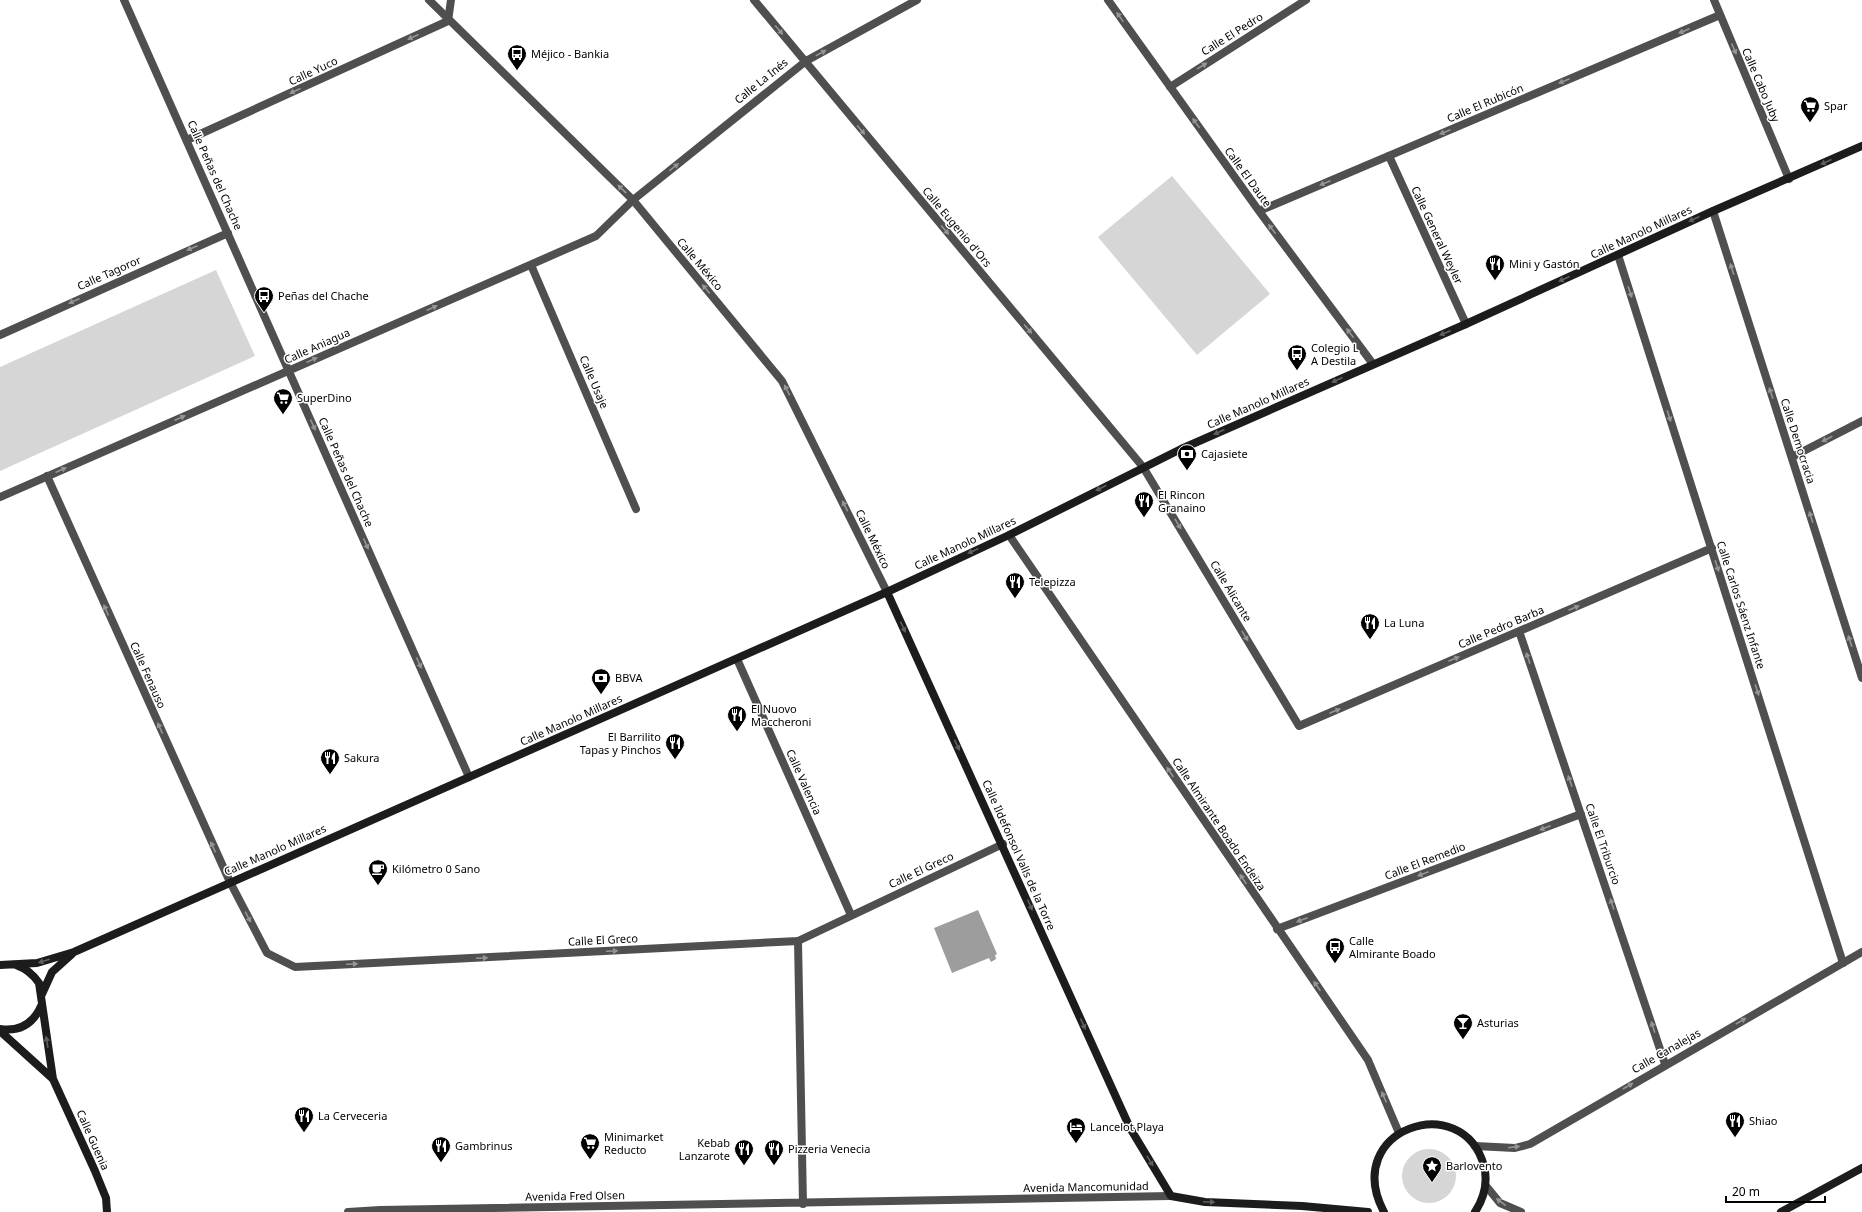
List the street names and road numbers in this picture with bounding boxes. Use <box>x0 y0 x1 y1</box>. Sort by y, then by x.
street label: Calle El Pedro <box>1198 8 1266 59</box>
street label: Calle Cabo Juby <box>1739 45 1784 125</box>
street label: Calle Yuco <box>286 53 340 88</box>
street label: Calle La Inés <box>731 54 791 107</box>
street label: Calle El Rubicón <box>1444 80 1525 125</box>
street label: Calle Peñas del Chache <box>184 118 246 232</box>
street label: Calle El Daute <box>1222 144 1275 210</box>
street label: Calle Eugenio d'Ors <box>919 183 995 270</box>
street label: Calle General Weyler <box>1408 183 1467 287</box>
street label: Calle Manolo Millares <box>1588 201 1694 262</box>
street label: Calle México <box>674 234 727 293</box>
street label: Calle Tagoror <box>75 252 143 293</box>
street label: Calle Aniagua <box>282 324 352 367</box>
street label: Calle Usaje <box>577 353 612 411</box>
street label: Calle Manolo Millares <box>1204 373 1311 432</box>
street label: Calle Democracia <box>1778 396 1819 486</box>
street label: Calle Peñas del Chache <box>315 415 377 529</box>
street label: Calle México <box>853 507 894 571</box>
street label: Calle Manolo Millares <box>912 512 1018 573</box>
street label: Calle Carlos Sáenz Infante <box>1714 539 1769 671</box>
street label: Calle Alicante <box>1207 557 1256 624</box>
street label: Calle Pedro Barba <box>1455 602 1546 651</box>
street label: Calle Fenauso <box>127 639 170 711</box>
street label: Calle Manolo Millares <box>517 690 624 749</box>
street label: Calle Valencia <box>783 747 826 817</box>
street label: Calle Almirante Boado Endeiza <box>1169 754 1270 893</box>
street label: Calle Ildefonsol Valls de la Torre <box>979 777 1060 932</box>
street label: Calle El Triburcio <box>1582 801 1625 887</box>
street label: Calle Manolo Millares <box>221 820 328 879</box>
street label: Calle El Remedio <box>1382 838 1468 883</box>
street label: Calle El Greco <box>886 848 956 891</box>
street label: Calle El Greco <box>568 930 639 949</box>
street label: Calle Canalejas <box>1629 1025 1703 1076</box>
street label: Calle Guenia <box>73 1107 113 1172</box>
street label: Avenida Mancomunidad <box>1023 1178 1149 1195</box>
street label: Avenida Fred Olsen <box>525 1187 625 1204</box>

